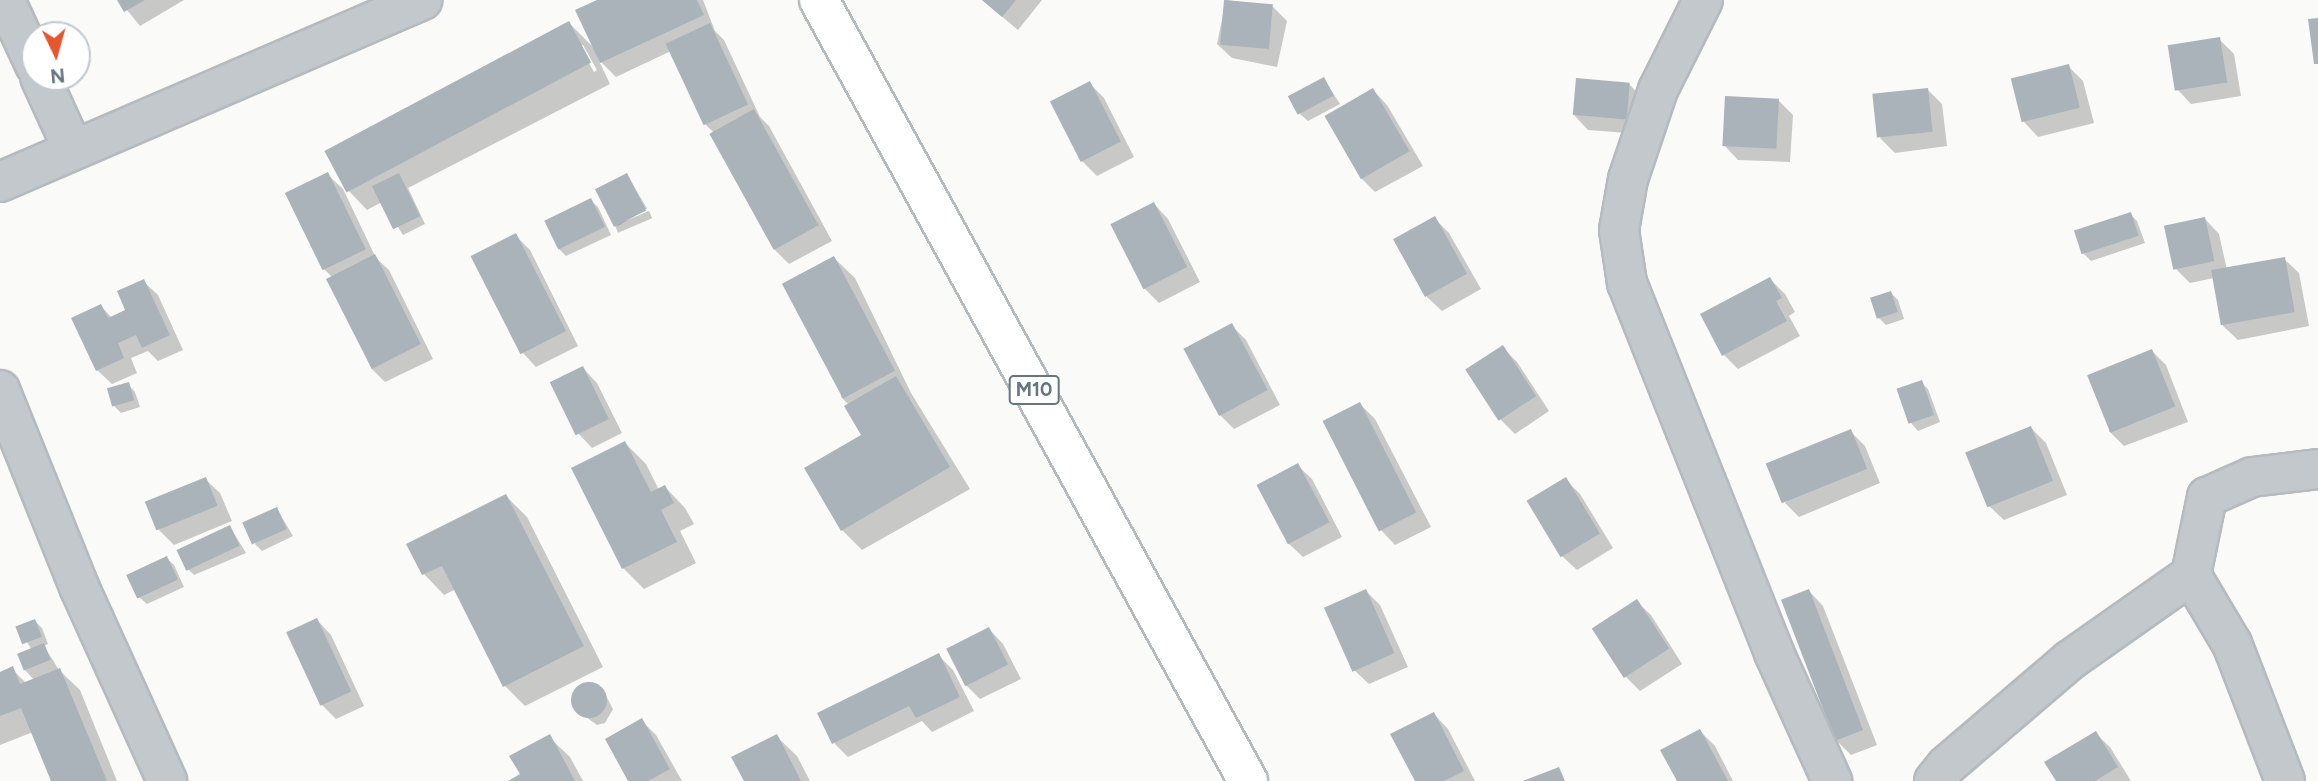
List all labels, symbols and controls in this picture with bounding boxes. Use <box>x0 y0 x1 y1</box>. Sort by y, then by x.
north arrow <box>21 21 91 91</box>
text: N <box>49 63 66 88</box>
road number: M10 <box>1008 374 1060 406</box>

